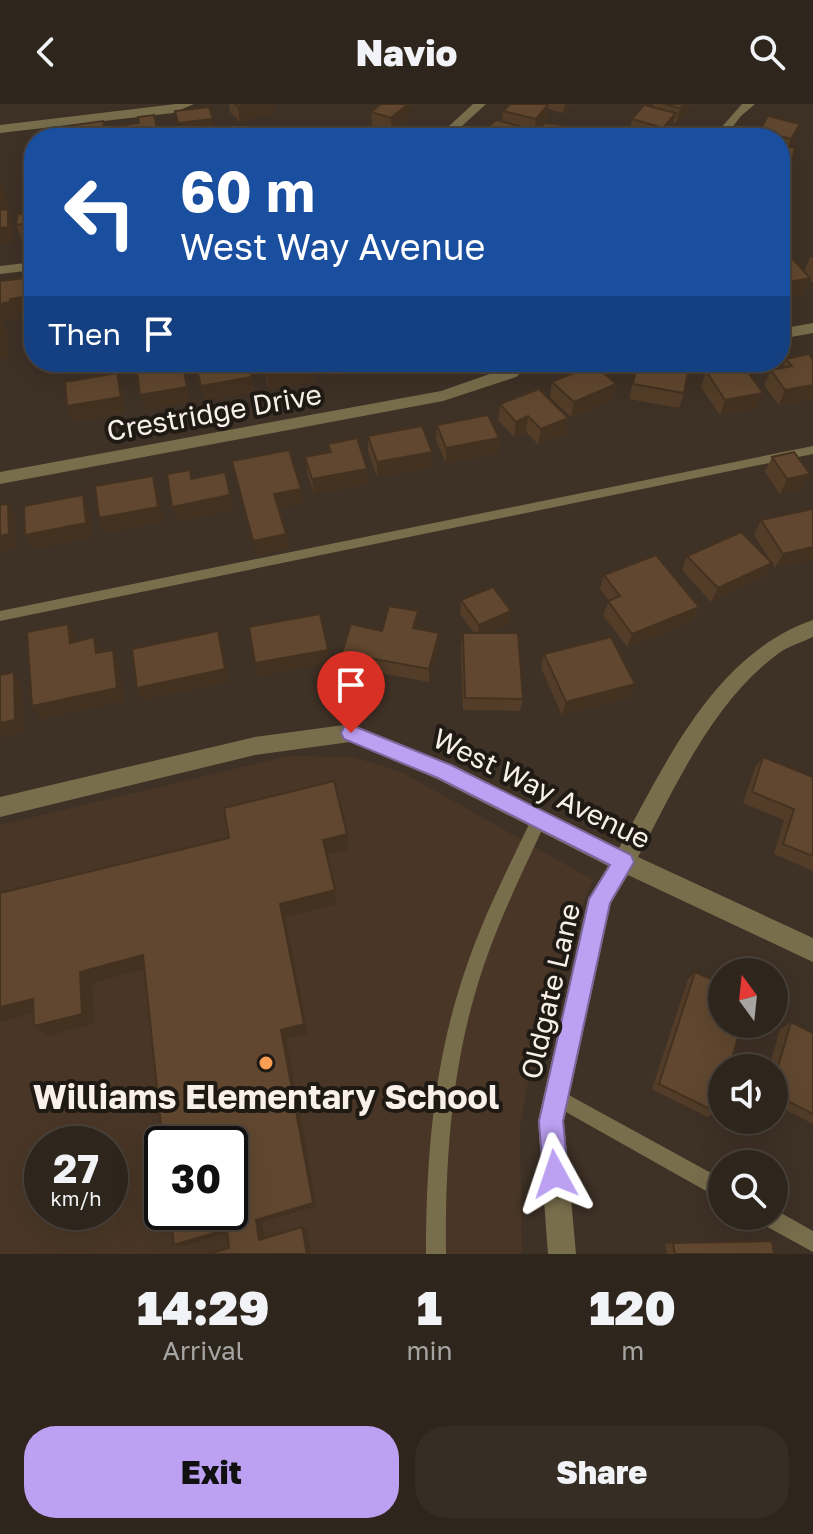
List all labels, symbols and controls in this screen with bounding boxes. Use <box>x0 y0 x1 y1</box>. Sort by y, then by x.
icon: back <box>24 30 68 74</box>
icon: search <box>745 30 789 74</box>
text: Navio <box>356 31 457 74</box>
text: 60 m <box>180 157 315 224</box>
icon: left <box>48 160 152 264</box>
text: West Way Avenue <box>180 225 485 268</box>
icon: arrive <box>137 312 181 356</box>
text: Then <box>48 316 121 352</box>
street label: Crestridge Drive <box>104 377 324 447</box>
pin <box>317 651 385 733</box>
icon: arrive <box>329 663 373 707</box>
street label: West Way Avenue <box>428 721 656 855</box>
street label: Oldgate Lane <box>514 900 586 1082</box>
north arrow <box>708 958 788 1038</box>
map controls <box>708 958 788 1230</box>
marker: Williams Elementary School <box>257 1054 275 1072</box>
button: sound <box>708 1054 788 1134</box>
place label: Williams Elementary School <box>33 1076 499 1116</box>
speed limit sign: 30 <box>144 1126 248 1230</box>
position arrow <box>513 1132 597 1216</box>
text: 27 <box>53 1144 99 1192</box>
button: search <box>708 1150 788 1230</box>
text: km/h <box>51 1186 101 1210</box>
text: 14:29 <box>137 1278 270 1336</box>
text: 1 <box>417 1278 442 1336</box>
text: 120 <box>589 1278 676 1336</box>
text: Arrival <box>162 1335 244 1366</box>
text: min <box>406 1335 452 1366</box>
text: m <box>621 1335 644 1366</box>
button: Exit <box>24 1426 399 1518</box>
button: Share <box>415 1426 789 1518</box>

